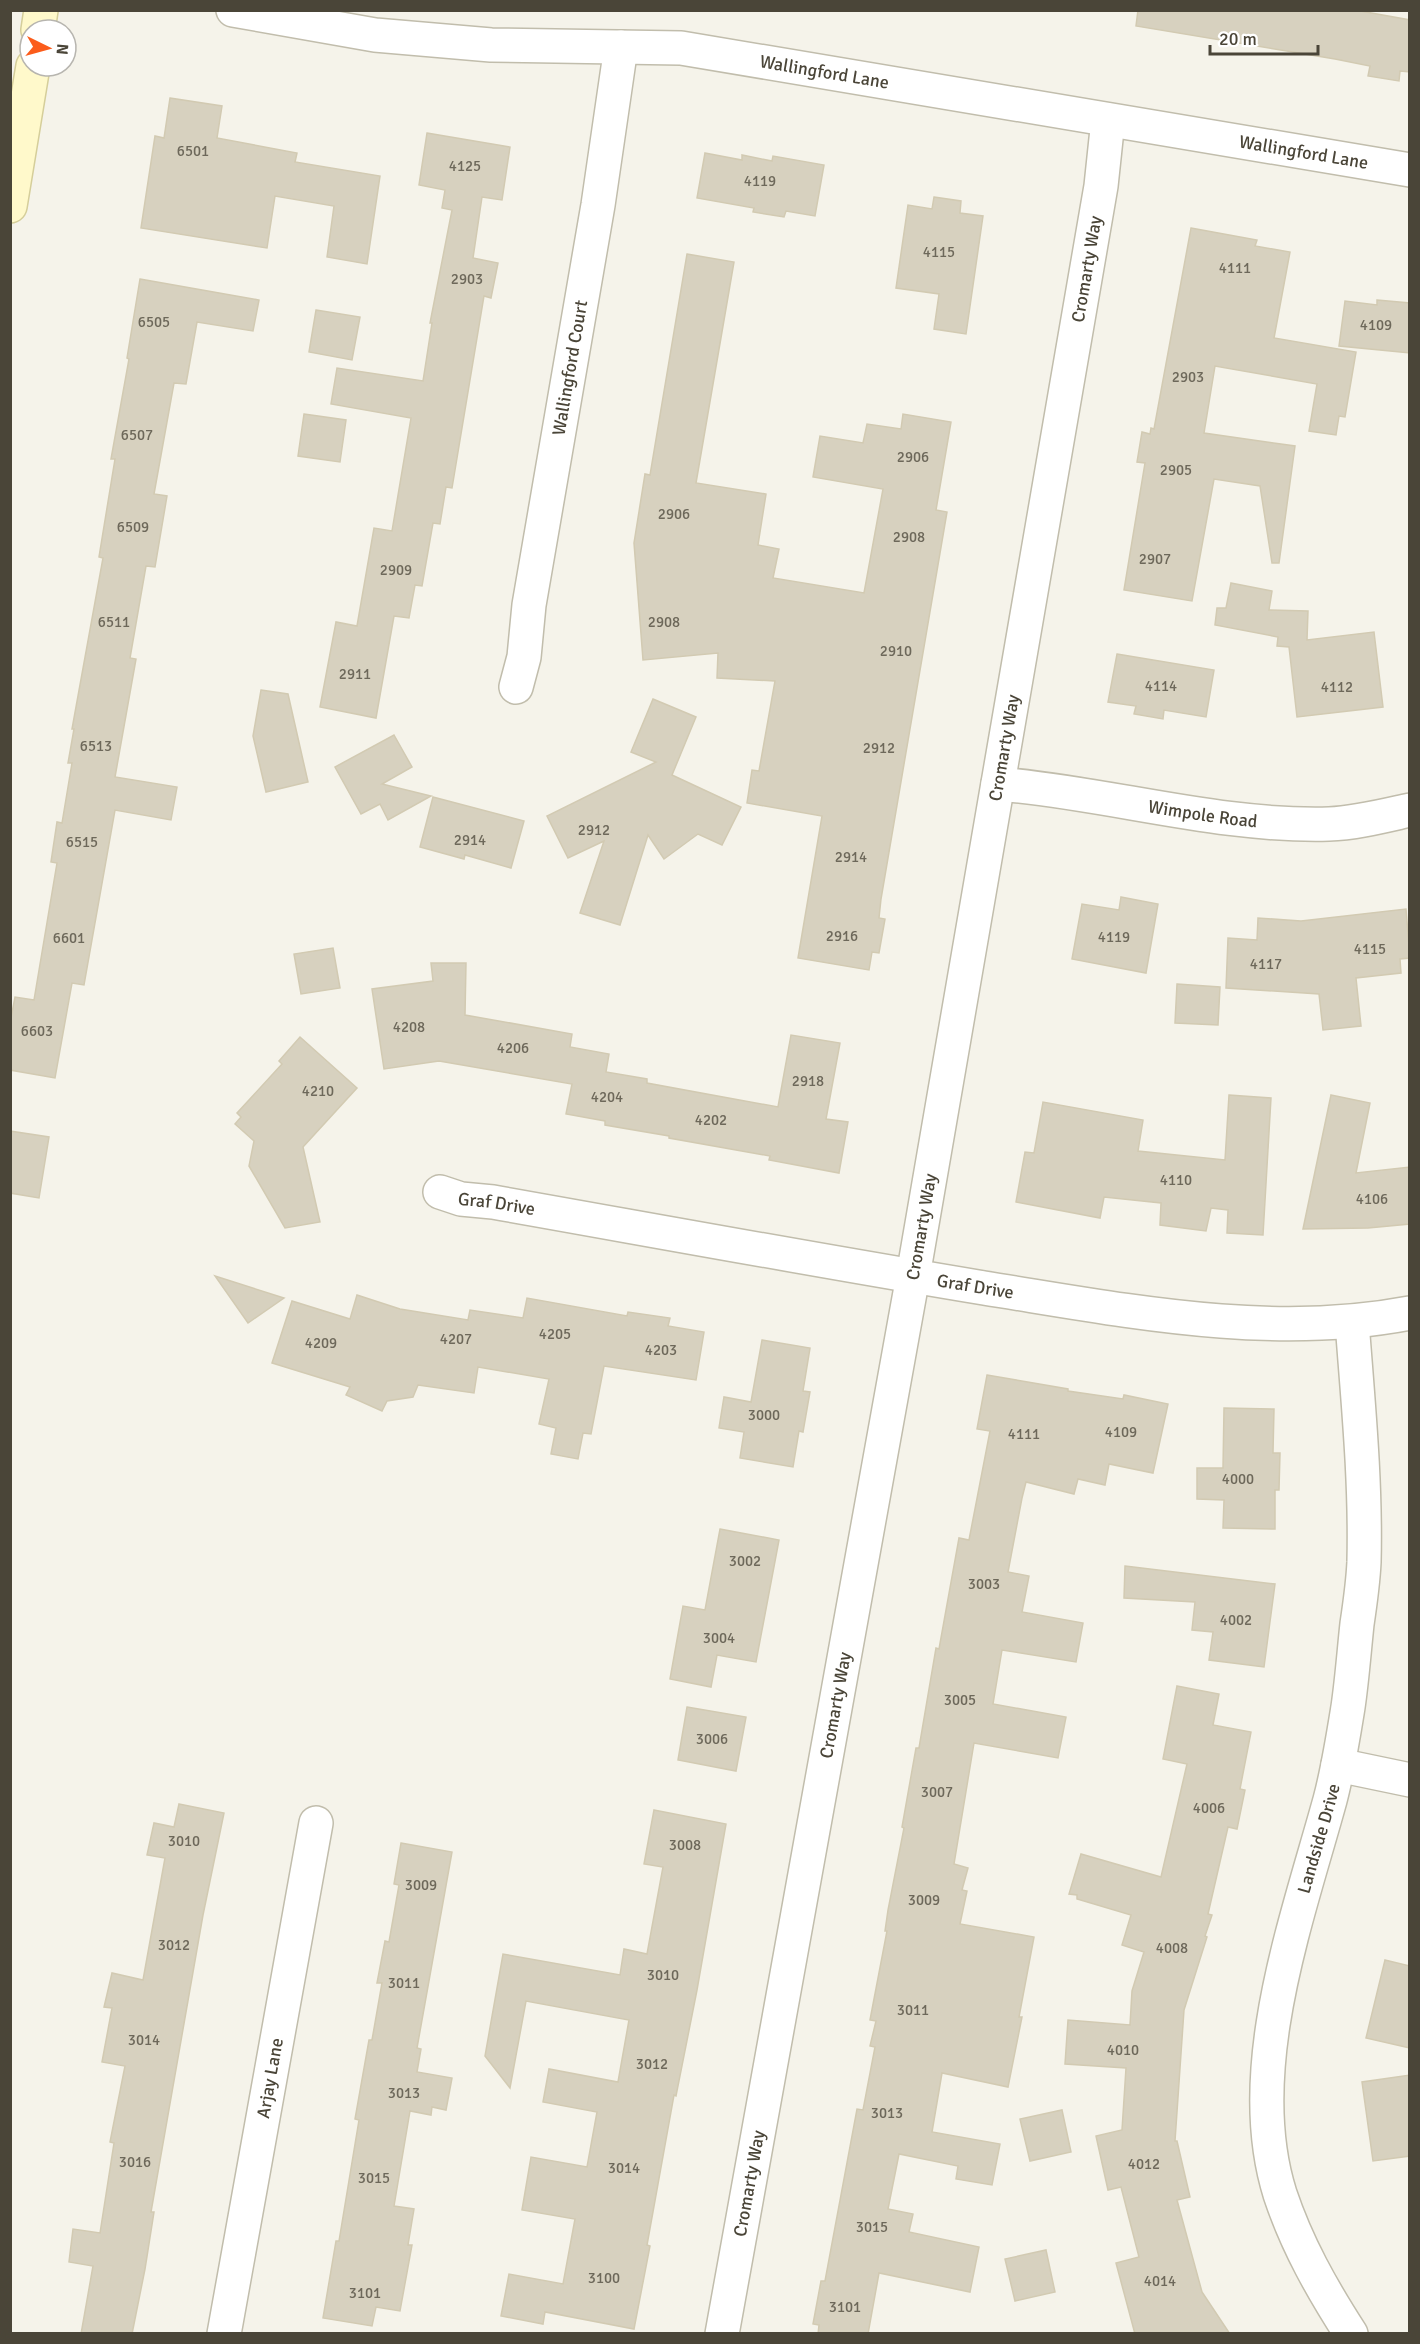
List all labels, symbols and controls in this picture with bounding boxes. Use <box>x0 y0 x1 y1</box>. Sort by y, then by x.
north arrow <box>18 18 78 78</box>
scale bar <box>1210 18 1318 56</box>
text: 20 m <box>1219 28 1257 50</box>
text: N <box>51 43 72 56</box>
street label: Wallingford Lane <box>758 50 891 94</box>
street label: Wallingford Lane <box>1237 131 1370 174</box>
house number: 6501 <box>177 142 209 160</box>
house number: 4125 <box>449 157 481 175</box>
house number: 4119 <box>744 172 776 190</box>
street label: Cromarty Way <box>1067 213 1107 324</box>
house number: 4115 <box>923 243 955 261</box>
house number: 4111 <box>1219 259 1251 277</box>
house number: 2903 <box>451 270 483 288</box>
street label: Wallingford Court <box>547 298 592 437</box>
house number: 6505 <box>138 313 170 331</box>
house number: 4109 <box>1360 316 1392 334</box>
house number: 2903 <box>1172 368 1204 386</box>
house number: 6507 <box>121 426 153 444</box>
house number: 2906 <box>897 448 929 466</box>
house number: 2905 <box>1160 461 1192 479</box>
house number: 2906 <box>658 505 690 523</box>
house number: 6509 <box>117 518 149 536</box>
house number: 2908 <box>893 528 925 546</box>
house number: 2907 <box>1139 550 1171 568</box>
house number: 2909 <box>380 561 412 579</box>
house number: 6511 <box>98 613 130 631</box>
house number: 2908 <box>648 613 680 631</box>
house number: 2910 <box>880 642 912 660</box>
house number: 2911 <box>339 665 371 683</box>
house number: 4114 <box>1145 677 1177 695</box>
house number: 4112 <box>1321 678 1353 696</box>
street label: Cromarty Way <box>984 692 1024 803</box>
house number: 6513 <box>80 737 112 755</box>
house number: 2912 <box>863 739 895 757</box>
street label: Wimpole Road <box>1146 795 1258 832</box>
house number: 2912 <box>578 821 610 839</box>
house number: 2914 <box>454 831 486 849</box>
house number: 6515 <box>66 833 98 851</box>
house number: 2914 <box>835 848 867 866</box>
house number: 2916 <box>826 927 858 945</box>
house number: 4119 <box>1098 928 1130 946</box>
house number: 6601 <box>53 929 85 947</box>
house number: 4115 <box>1354 940 1386 958</box>
house number: 4117 <box>1250 955 1282 973</box>
house number: 4208 <box>393 1018 425 1036</box>
house number: 6603 <box>21 1022 53 1040</box>
house number: 4206 <box>497 1039 529 1057</box>
house number: 2918 <box>792 1072 824 1090</box>
house number: 4210 <box>302 1082 334 1100</box>
house number: 4204 <box>591 1088 623 1106</box>
house number: 4202 <box>695 1111 727 1129</box>
street label: Cromarty Way <box>901 1171 942 1282</box>
house number: 4110 <box>1160 1171 1192 1189</box>
street label: Graf Drive <box>457 1188 537 1220</box>
house number: 4106 <box>1356 1190 1388 1208</box>
street label: Graf Drive <box>935 1269 1015 1304</box>
house number: 4205 <box>539 1325 571 1343</box>
house number: 4207 <box>440 1330 472 1348</box>
house number: 4209 <box>305 1334 337 1352</box>
house number: 4203 <box>645 1341 677 1359</box>
house number: 3000 <box>748 1406 780 1424</box>
house number: 4109 <box>1105 1423 1137 1441</box>
house number: 4111 <box>1008 1425 1040 1443</box>
house number: 4000 <box>1222 1470 1254 1488</box>
house number: 3002 <box>729 1552 761 1570</box>
house number: 3003 <box>968 1575 1000 1593</box>
house number: 4002 <box>1220 1611 1252 1629</box>
house number: 3004 <box>703 1629 735 1647</box>
street label: Cromarty Way <box>815 1650 856 1760</box>
house number: 3005 <box>944 1691 976 1709</box>
house number: 3006 <box>696 1730 728 1748</box>
street label: Landside Drive <box>1293 1782 1345 1896</box>
house number: 3007 <box>921 1783 953 1801</box>
house number: 4006 <box>1193 1799 1225 1817</box>
house number: 3010 <box>168 1832 200 1850</box>
house number: 3008 <box>669 1836 701 1854</box>
house number: 3009 <box>405 1876 437 1894</box>
house number: 3009 <box>908 1891 940 1909</box>
house number: 3012 <box>158 1936 190 1954</box>
house number: 4008 <box>1156 1939 1188 1957</box>
house number: 3010 <box>647 1966 679 1984</box>
house number: 3011 <box>388 1974 420 1992</box>
house number: 3011 <box>897 2001 929 2019</box>
house number: 3014 <box>128 2031 160 2049</box>
street label: Arjay Lane <box>252 2036 288 2120</box>
house number: 4010 <box>1107 2041 1139 2059</box>
house number: 3012 <box>636 2055 668 2073</box>
house number: 3013 <box>388 2084 420 2102</box>
house number: 3013 <box>871 2104 903 2122</box>
street label: Cromarty Way <box>729 2128 770 2238</box>
house number: 3016 <box>119 2153 151 2171</box>
house number: 4012 <box>1128 2155 1160 2173</box>
house number: 3014 <box>608 2159 640 2177</box>
house number: 3015 <box>358 2169 390 2187</box>
house number: 3015 <box>856 2218 888 2236</box>
house number: 3100 <box>588 2269 620 2287</box>
house number: 4014 <box>1144 2272 1176 2290</box>
house number: 3101 <box>349 2284 381 2302</box>
house number: 3101 <box>829 2298 861 2316</box>

